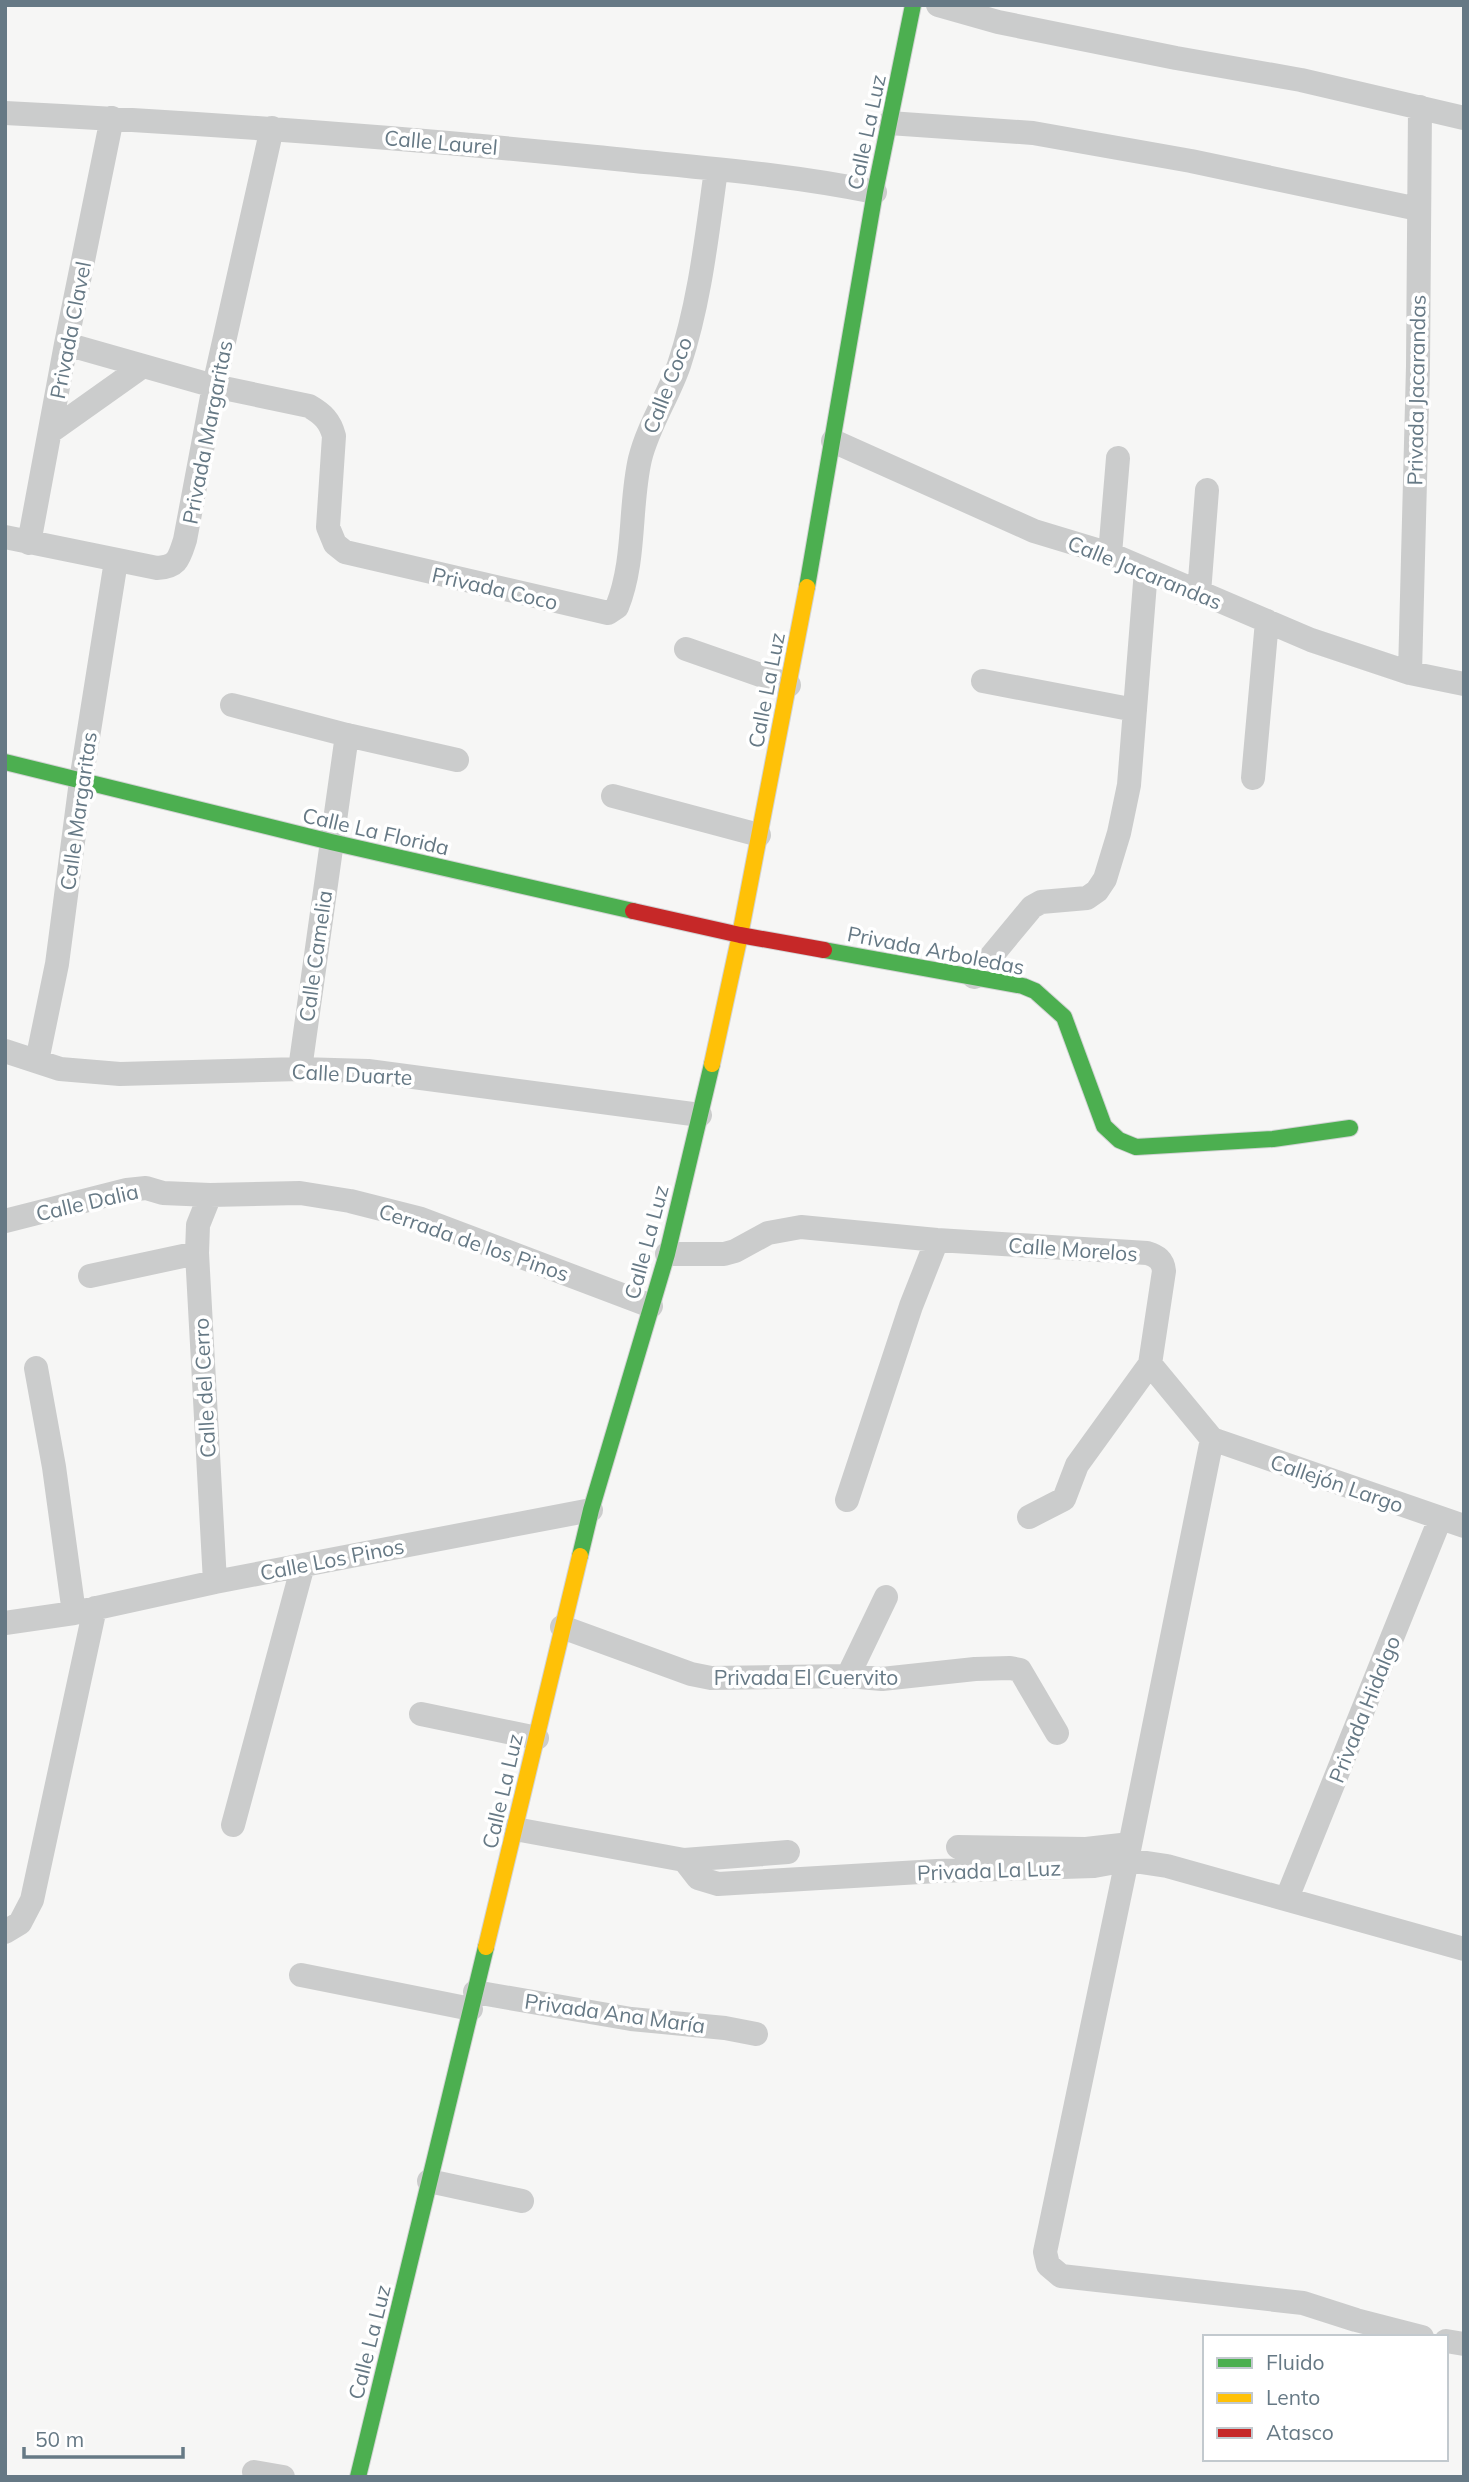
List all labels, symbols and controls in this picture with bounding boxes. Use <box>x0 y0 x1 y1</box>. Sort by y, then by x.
street label: Calle La Luz <box>841 72 891 192</box>
street label: Calle Laurel <box>383 124 499 160</box>
street label: Privada Clavel <box>44 259 96 401</box>
street label: Privada Jacarandas <box>1401 294 1431 486</box>
street label: Calle Coco <box>637 333 697 437</box>
street label: Privada Margaritas <box>176 338 238 526</box>
street label: Calle Jacarandas <box>1064 529 1226 615</box>
street label: Privada Coco <box>430 561 560 615</box>
street label: Calle La Luz <box>742 630 790 750</box>
street label: Calle Margaritas <box>54 730 102 892</box>
street label: Calle La Florida <box>300 801 452 861</box>
street label: Calle Camelia <box>293 889 337 1023</box>
street label: Privada Arboledas <box>845 920 1027 980</box>
street label: Calle Duarte <box>291 1058 413 1090</box>
street label: Calle Dalia <box>33 1178 141 1226</box>
street label: Calle La Luz <box>618 1182 674 1302</box>
street label: Cerrada de los Pinos <box>376 1197 572 1287</box>
street label: Calle Morelos <box>1007 1232 1139 1266</box>
street label: Calle del Cerro <box>187 1317 221 1459</box>
street label: Callejón Largo <box>1267 1448 1407 1518</box>
street label: Calle Los Pinos <box>258 1532 406 1586</box>
street label: Privada Hidalgo <box>1323 1632 1405 1786</box>
street label: Privada El Cuervito <box>714 1664 898 1690</box>
street label: Calle La Luz <box>476 1731 528 1851</box>
street label: Privada La Luz <box>917 1854 1061 1886</box>
street label: Privada Ana María <box>523 1987 707 2039</box>
street label: Calle La Luz <box>342 2282 396 2402</box>
legend <box>1203 2335 1448 2461</box>
text: Fluido <box>1266 2349 1325 2375</box>
text: Lento <box>1266 2384 1320 2410</box>
scale bar <box>24 2416 184 2460</box>
text: Atasco <box>1266 2419 1334 2445</box>
text: 50 m <box>35 2426 84 2452</box>

